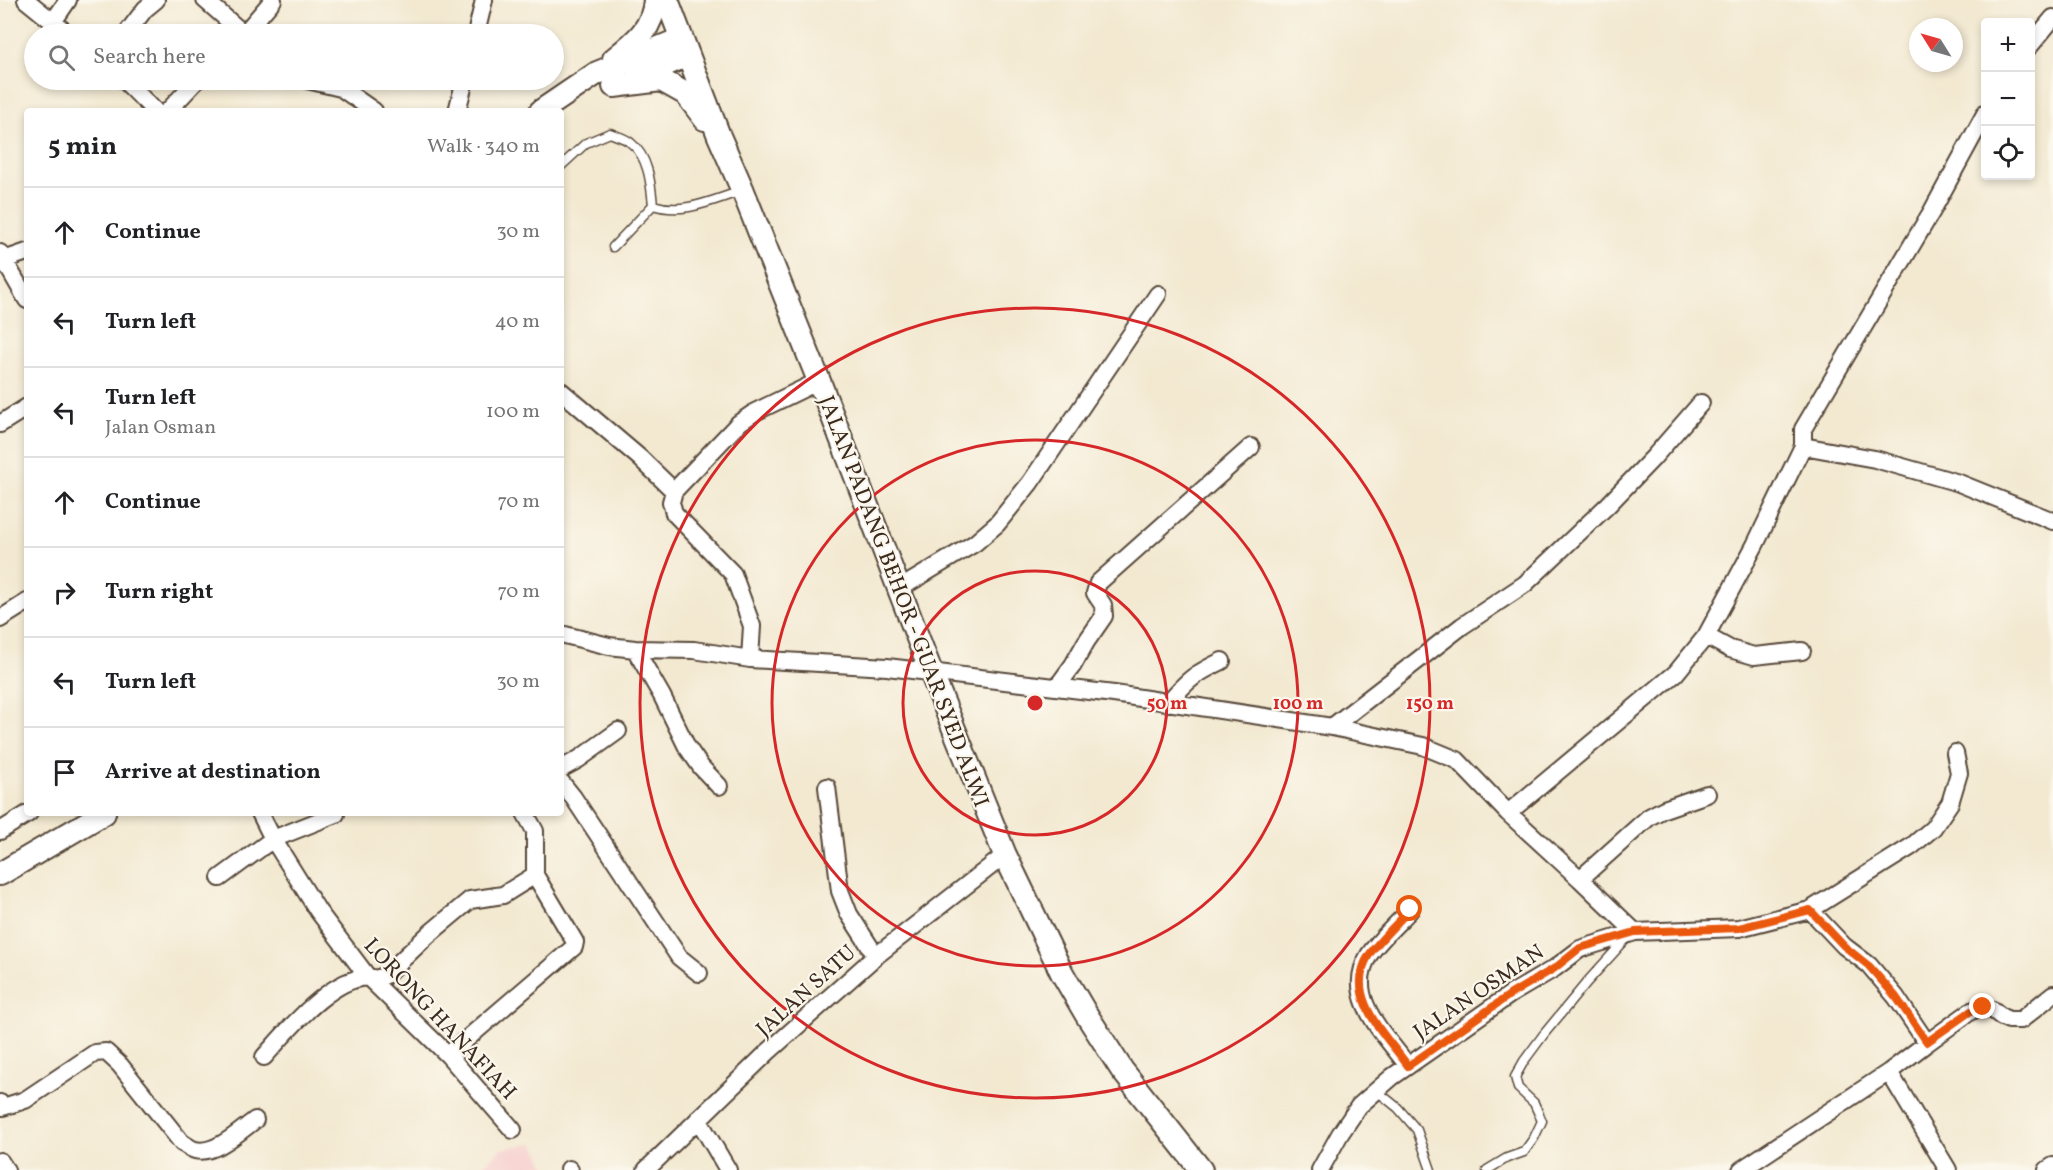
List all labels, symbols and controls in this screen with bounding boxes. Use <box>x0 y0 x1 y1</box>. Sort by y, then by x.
north arrow <box>1909 18 1963 72</box>
map controls <box>1981 18 2035 180</box>
button: + <box>1981 18 2035 72</box>
search box <box>24 24 564 90</box>
icon: search <box>45 41 78 74</box>
text: Search here <box>93 42 206 73</box>
button: − <box>1981 72 2035 126</box>
button: locate <box>1981 126 2035 180</box>
text: 5 min <box>48 129 117 165</box>
text: Walk · 340 m <box>427 133 540 161</box>
icon: ahead <box>48 216 81 249</box>
text: Continue <box>105 217 201 248</box>
text: 30 m <box>496 218 540 246</box>
icon: left <box>48 306 81 339</box>
text: Turn left <box>105 307 196 338</box>
text: 40 m <box>495 308 540 336</box>
text: Turn left <box>105 383 196 414</box>
street label: JALAN PADANG BEHOR - GUAR SYED ALWI <box>810 392 996 812</box>
icon: left <box>48 396 81 429</box>
text: 100 m <box>486 398 540 426</box>
text: Jalan Osman <box>105 414 216 442</box>
icon: ahead <box>48 486 81 519</box>
text: Continue <box>105 487 201 518</box>
text: 70 m <box>497 488 540 516</box>
icon: right <box>48 576 81 609</box>
text: Turn right <box>105 577 213 608</box>
text: 70 m <box>497 578 540 606</box>
icon: left <box>48 666 81 699</box>
text: Turn left <box>105 667 196 698</box>
text: 30 m <box>496 668 540 696</box>
text: 50 m <box>1147 692 1187 717</box>
text: 100 m <box>1273 692 1323 717</box>
text: 150 m <box>1406 692 1454 717</box>
centre of rings <box>1025 693 1045 713</box>
icon: arrive <box>48 756 81 789</box>
text: Arrive at destination <box>105 757 321 788</box>
route start <box>1396 895 1422 921</box>
street label: LORONG HANAFIAH <box>356 932 523 1108</box>
street label: JALAN SATU <box>750 938 864 1045</box>
street label: JALAN OSMAN <box>1408 938 1551 1048</box>
route end <box>1969 993 1995 1019</box>

